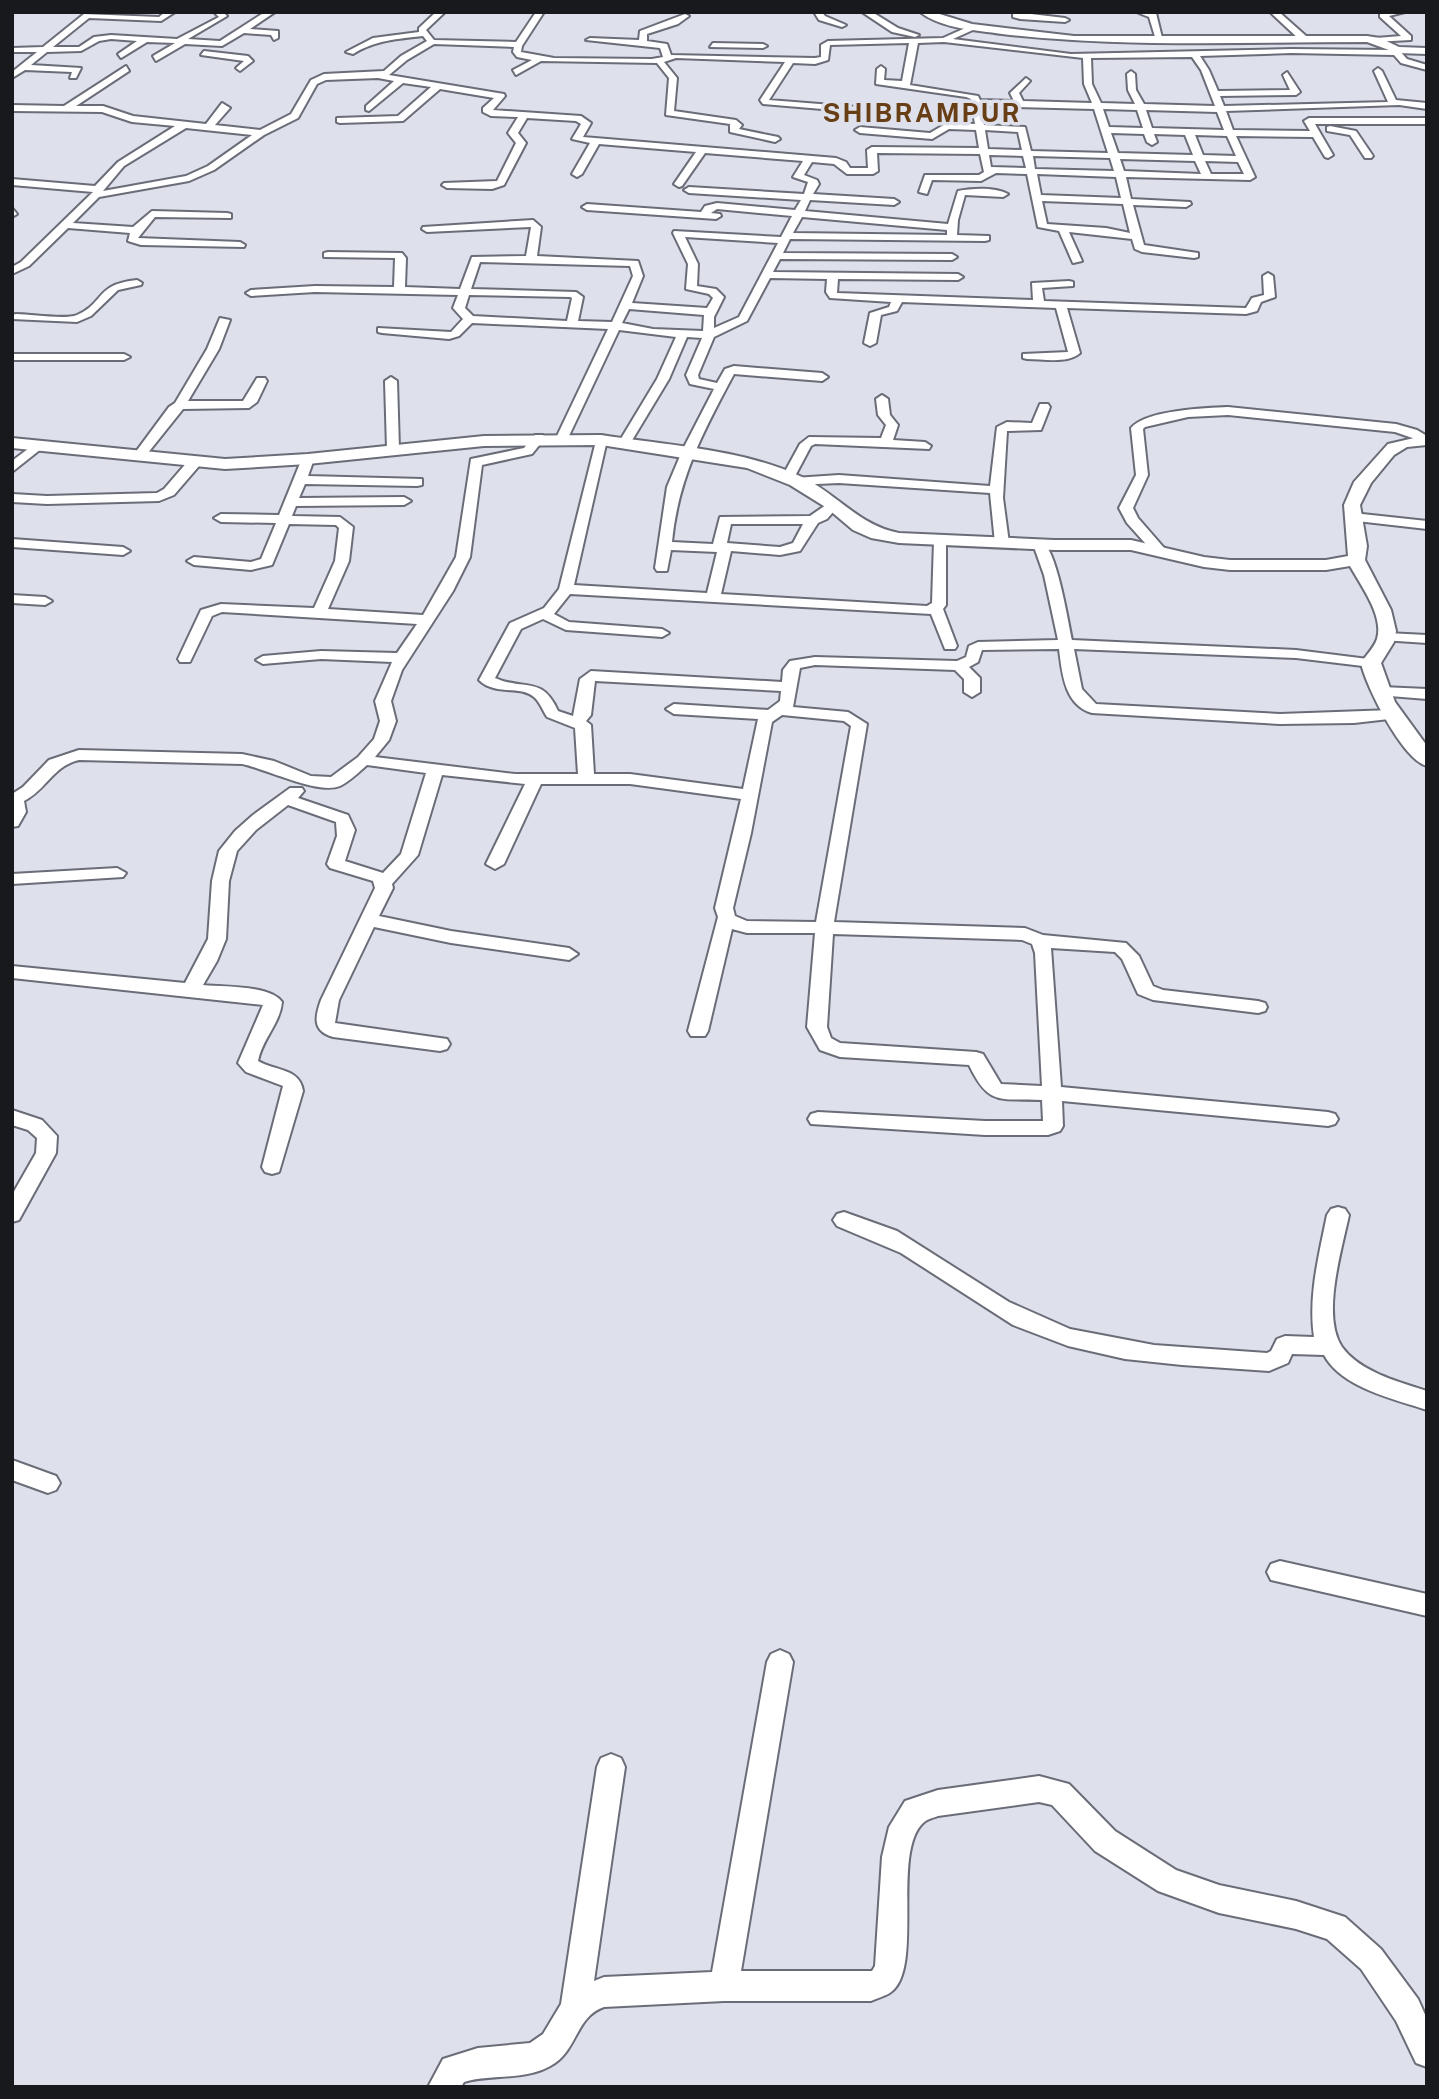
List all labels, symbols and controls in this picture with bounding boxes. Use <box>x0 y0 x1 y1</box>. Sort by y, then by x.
district label: SHIBRAMPUR <box>822 97 1022 128</box>

